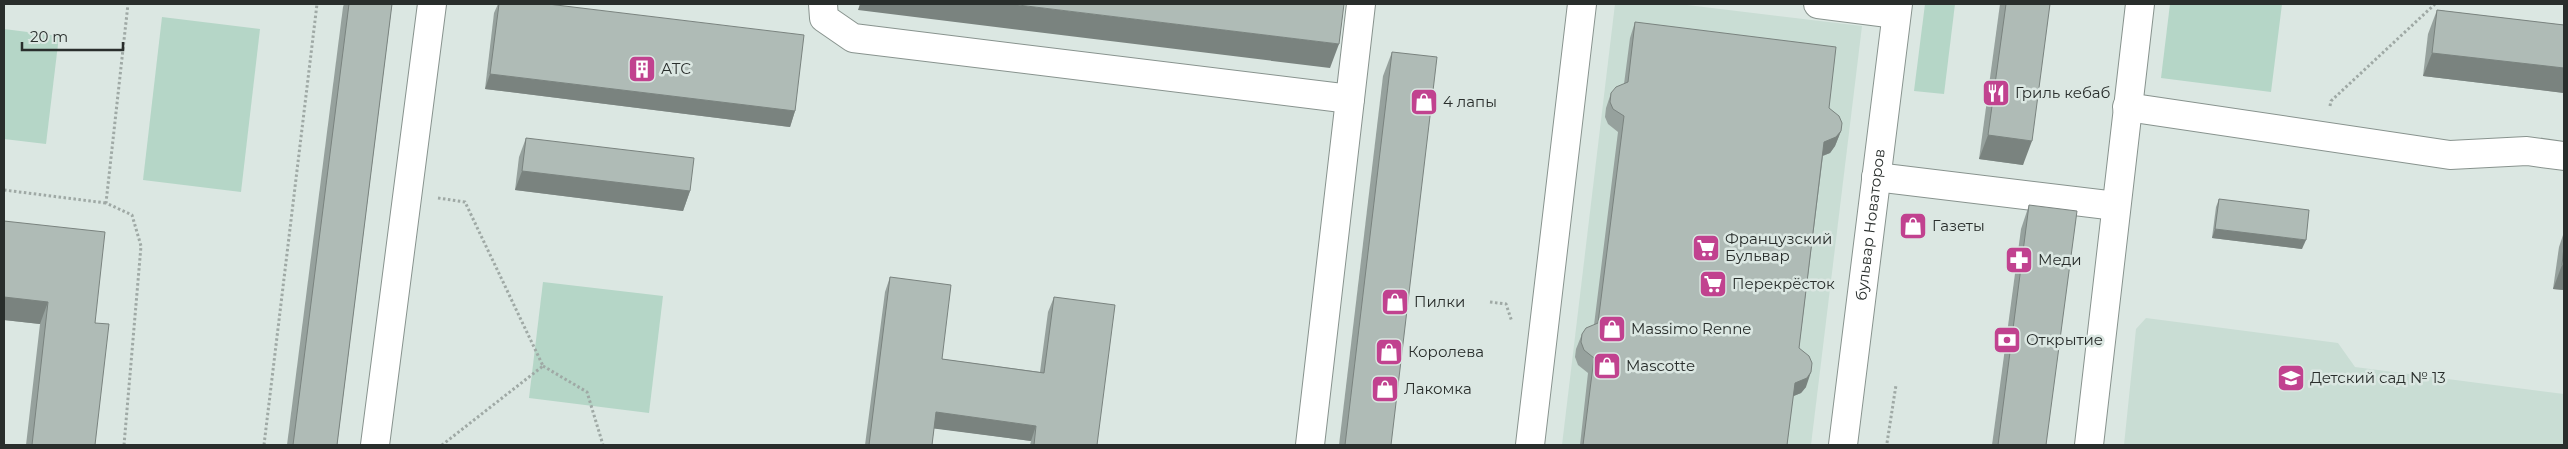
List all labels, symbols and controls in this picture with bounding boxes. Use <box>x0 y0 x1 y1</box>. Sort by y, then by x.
scale bar <box>22 20 124 52</box>
text: 20 m <box>30 27 68 46</box>
building icon: АТС <box>627 54 657 84</box>
place label: АТС <box>661 59 691 78</box>
restaurant icon: Гриль кебаб <box>1981 78 2011 108</box>
place label: Гриль кебаб <box>2015 83 2111 102</box>
shop icon: 4 лапы <box>1409 87 1439 117</box>
place label: 4 лапы <box>1443 92 1497 111</box>
street label: бульвар Новаторов <box>1851 148 1889 302</box>
shop icon: Газеты <box>1898 211 1928 241</box>
place label: Газеты <box>1932 216 1985 235</box>
place label: Французский Бульвар <box>1725 229 1832 265</box>
supermarket icon: Французский Бульвар <box>1691 233 1721 263</box>
pharmacy icon: Меди <box>2004 245 2034 275</box>
place label: Меди <box>2038 250 2082 269</box>
supermarket icon: Перекрёсток <box>1698 269 1728 299</box>
place label: Перекрёсток <box>1732 274 1835 293</box>
shop icon: Пилки <box>1380 287 1410 317</box>
place label: Пилки <box>1414 292 1465 311</box>
shop icon: Massimo Renne <box>1597 314 1627 344</box>
place label: Massimo Renne <box>1631 319 1751 338</box>
bank icon: Открытие <box>1992 325 2022 355</box>
place label: Открытие <box>2026 330 2103 349</box>
shop icon: Королева <box>1374 337 1404 367</box>
place label: Королева <box>1408 342 1484 361</box>
shop icon: Mascotte <box>1592 351 1622 381</box>
place label: Mascotte <box>1626 356 1695 375</box>
school or university icon: Детский сад № 13 <box>2276 363 2306 393</box>
place label: Детский сад № 13 <box>2310 368 2446 387</box>
shop icon: Лакомка <box>1370 374 1400 404</box>
place label: Лакомка <box>1404 379 1472 398</box>

